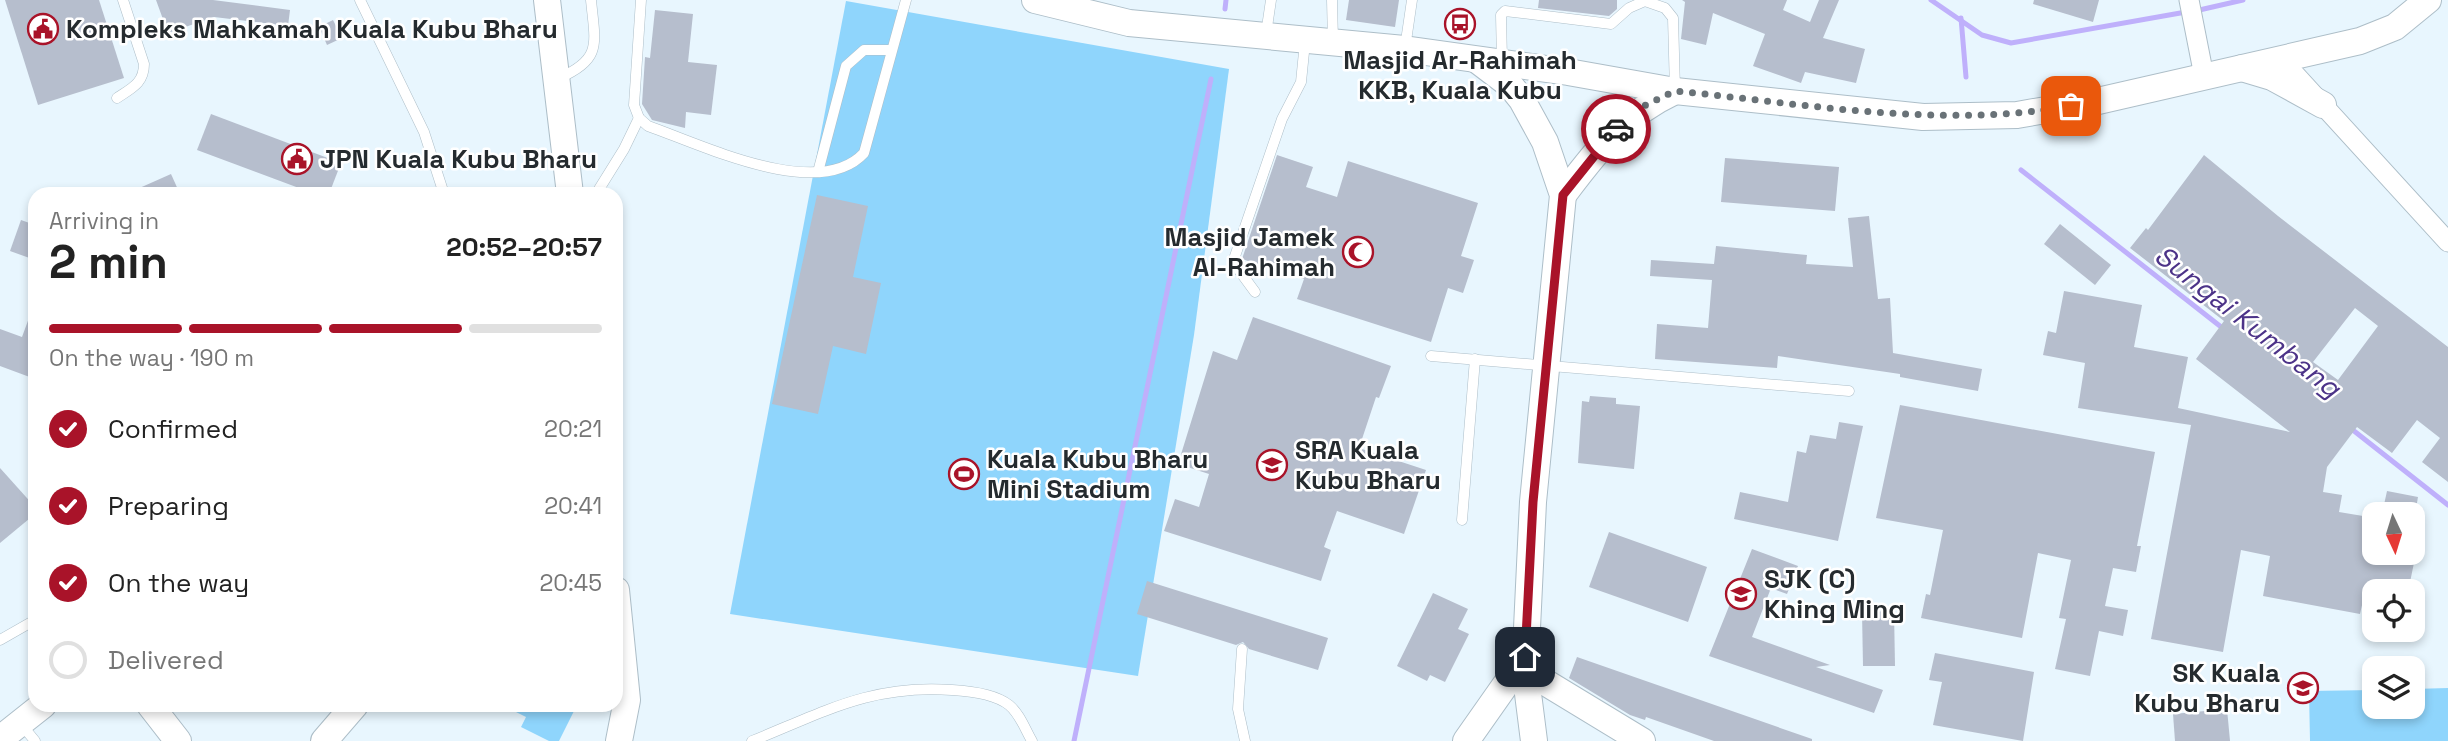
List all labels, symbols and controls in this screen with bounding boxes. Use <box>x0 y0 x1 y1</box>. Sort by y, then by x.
bus stop icon: Masjid Ar-Rahimah KKB, Kuala Kubu <box>1443 7 1477 41</box>
public building icon: Kompleks Mahkamah Kuala Kubu Bharu <box>26 12 60 46</box>
place label: Kompleks Mahkamah Kuala Kubu Bharu <box>66 12 558 46</box>
place label: Masjid Ar-Rahimah KKB, Kuala Kubu <box>1343 43 1577 107</box>
pin <box>2041 76 2101 136</box>
icon: bag <box>2052 87 2090 125</box>
courier <box>1581 94 1651 164</box>
icon: car <box>1597 110 1635 148</box>
public building icon: JPN Kuala Kubu Bharu <box>280 142 314 176</box>
place label: JPN Kuala Kubu Bharu <box>320 142 597 176</box>
text: Arriving in <box>49 206 159 236</box>
place label: Masjid Jamek Al-Rahimah <box>1165 220 1335 284</box>
text: 20:52–20:57 <box>446 230 602 264</box>
text: 2 min <box>49 233 168 291</box>
mosque icon: Masjid Jamek Al-Rahimah <box>1341 235 1375 269</box>
water label: Sungai Kumbang <box>2148 237 2350 406</box>
text: On the way · 190 m <box>49 343 254 373</box>
icon: check <box>49 410 87 448</box>
text: Confirmed <box>108 412 238 446</box>
text: 20:21 <box>544 414 602 444</box>
place label: SRA Kuala Kubu Bharu <box>1295 433 1441 497</box>
place label: Kuala Kubu Bharu Mini Stadium <box>987 442 1208 506</box>
school or university icon: SRA Kuala Kubu Bharu <box>1255 448 1289 482</box>
sports icon: Kuala Kubu Bharu Mini Stadium <box>947 457 981 491</box>
icon: check <box>49 487 87 525</box>
text: Preparing <box>108 489 229 523</box>
text: 20:41 <box>544 491 602 521</box>
north arrow <box>2362 502 2426 565</box>
map controls <box>2362 502 2425 719</box>
place label: SJK (C) Khing Ming <box>1764 562 1905 626</box>
icon: check <box>49 564 87 602</box>
text: On the way <box>108 566 249 600</box>
text: 20:45 <box>539 568 602 598</box>
school or university icon: SJK (C) Khing Ming <box>1724 577 1758 611</box>
button: locate <box>2362 579 2425 642</box>
pin <box>1495 627 1555 687</box>
icon: home <box>1506 638 1544 676</box>
text: Delivered <box>108 643 224 677</box>
place label: SK Kuala Kubu Bharu <box>2134 656 2280 720</box>
button: layers <box>2362 656 2425 719</box>
school or university icon: SK Kuala Kubu Bharu <box>2286 671 2320 705</box>

